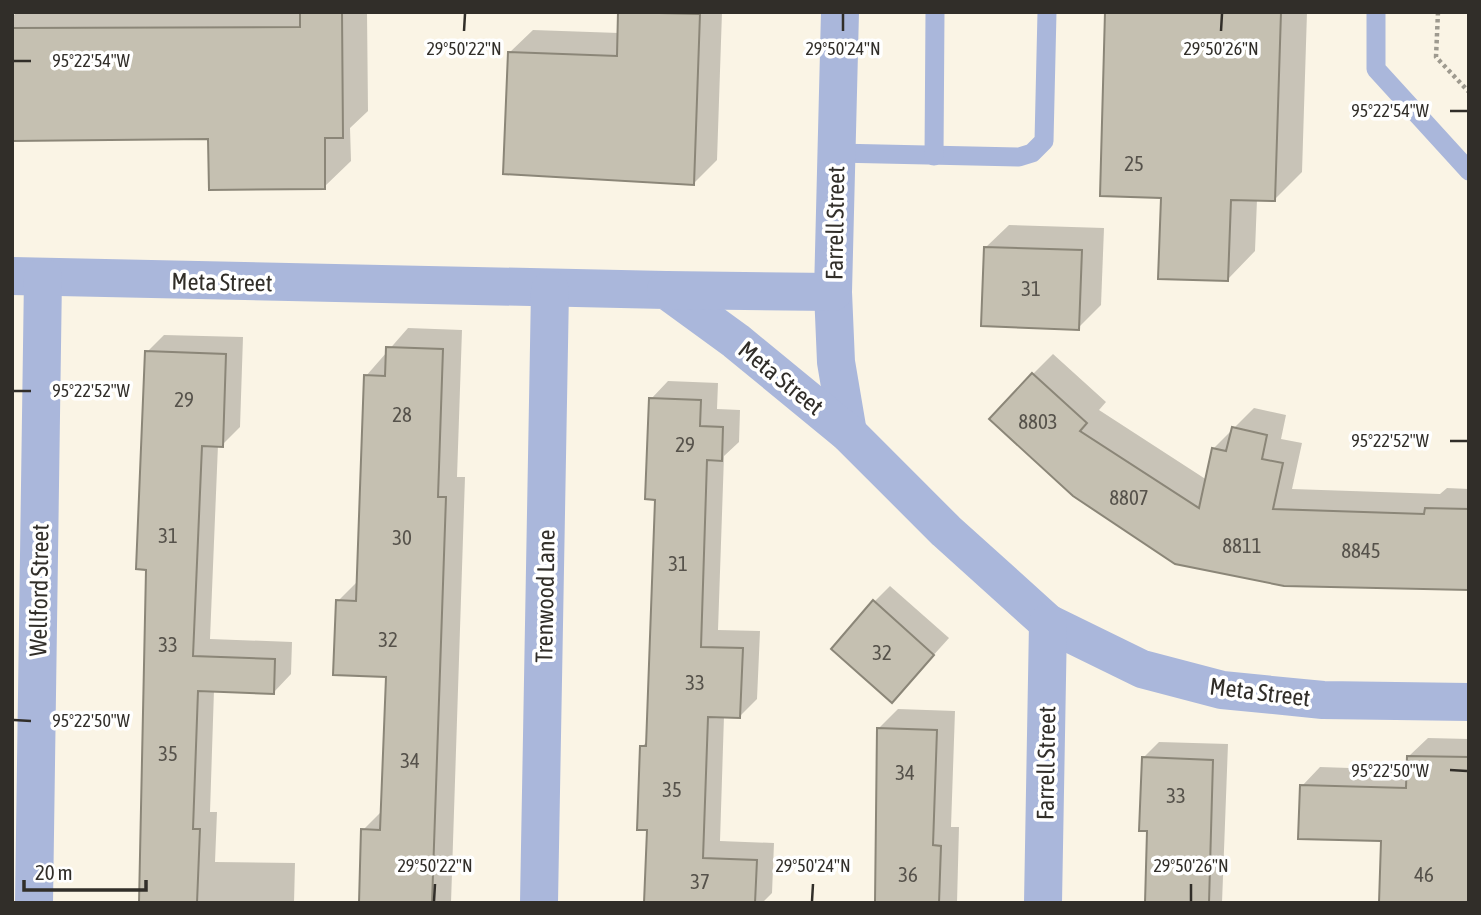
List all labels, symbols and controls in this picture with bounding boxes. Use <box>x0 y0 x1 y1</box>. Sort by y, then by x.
text: 29°50'22"N <box>426 38 502 59</box>
text: 29°50'24"N <box>805 38 881 59</box>
text: 29°50'26"N <box>1183 38 1259 59</box>
text: 95°22'54"W <box>52 50 130 71</box>
text: 95°22'54"W <box>1351 100 1429 121</box>
house number: 25 <box>1124 151 1144 175</box>
street label: Farrell Street <box>821 166 849 280</box>
street label: Meta Street <box>171 268 273 296</box>
house number: 31 <box>1021 276 1041 300</box>
street label: Meta Street <box>733 336 829 420</box>
text: 95°22'52"W <box>52 380 130 401</box>
house number: 29 <box>174 387 194 411</box>
house number: 28 <box>392 402 412 426</box>
house number: 8803 <box>1018 409 1058 433</box>
text: 95°22'52"W <box>1351 430 1429 451</box>
house number: 29 <box>675 432 695 456</box>
house number: 8807 <box>1109 485 1149 509</box>
street label: Wellford Street <box>24 523 54 657</box>
house number: 31 <box>158 523 178 547</box>
house number: 30 <box>392 525 412 549</box>
street label: Trenwood Lane <box>530 529 560 663</box>
house number: 8811 <box>1222 533 1262 557</box>
house number: 8845 <box>1341 538 1381 562</box>
house number: 31 <box>668 551 688 575</box>
house number: 32 <box>378 627 398 651</box>
house number: 33 <box>158 632 178 656</box>
house number: 32 <box>872 640 892 664</box>
house number: 33 <box>685 670 705 694</box>
street label: Meta Street <box>1208 672 1312 712</box>
street label: Farrell Street <box>1032 706 1060 820</box>
text: 95°22'50"W <box>52 710 130 731</box>
house number: 35 <box>158 741 178 765</box>
house number: 34 <box>400 748 420 772</box>
house number: 34 <box>895 760 915 784</box>
text: 95°22'50"W <box>1351 760 1429 781</box>
house number: 35 <box>662 777 682 801</box>
house number: 33 <box>1166 783 1186 807</box>
scale bar <box>24 848 147 892</box>
text: 29°50'22"N <box>397 855 473 876</box>
text: 29°50'24"N <box>775 855 851 876</box>
text: 29°50'26"N <box>1153 855 1229 876</box>
text: 20 m <box>35 860 73 884</box>
house number: 36 <box>898 862 918 886</box>
house number: 46 <box>1414 862 1434 886</box>
house number: 37 <box>690 869 710 893</box>

